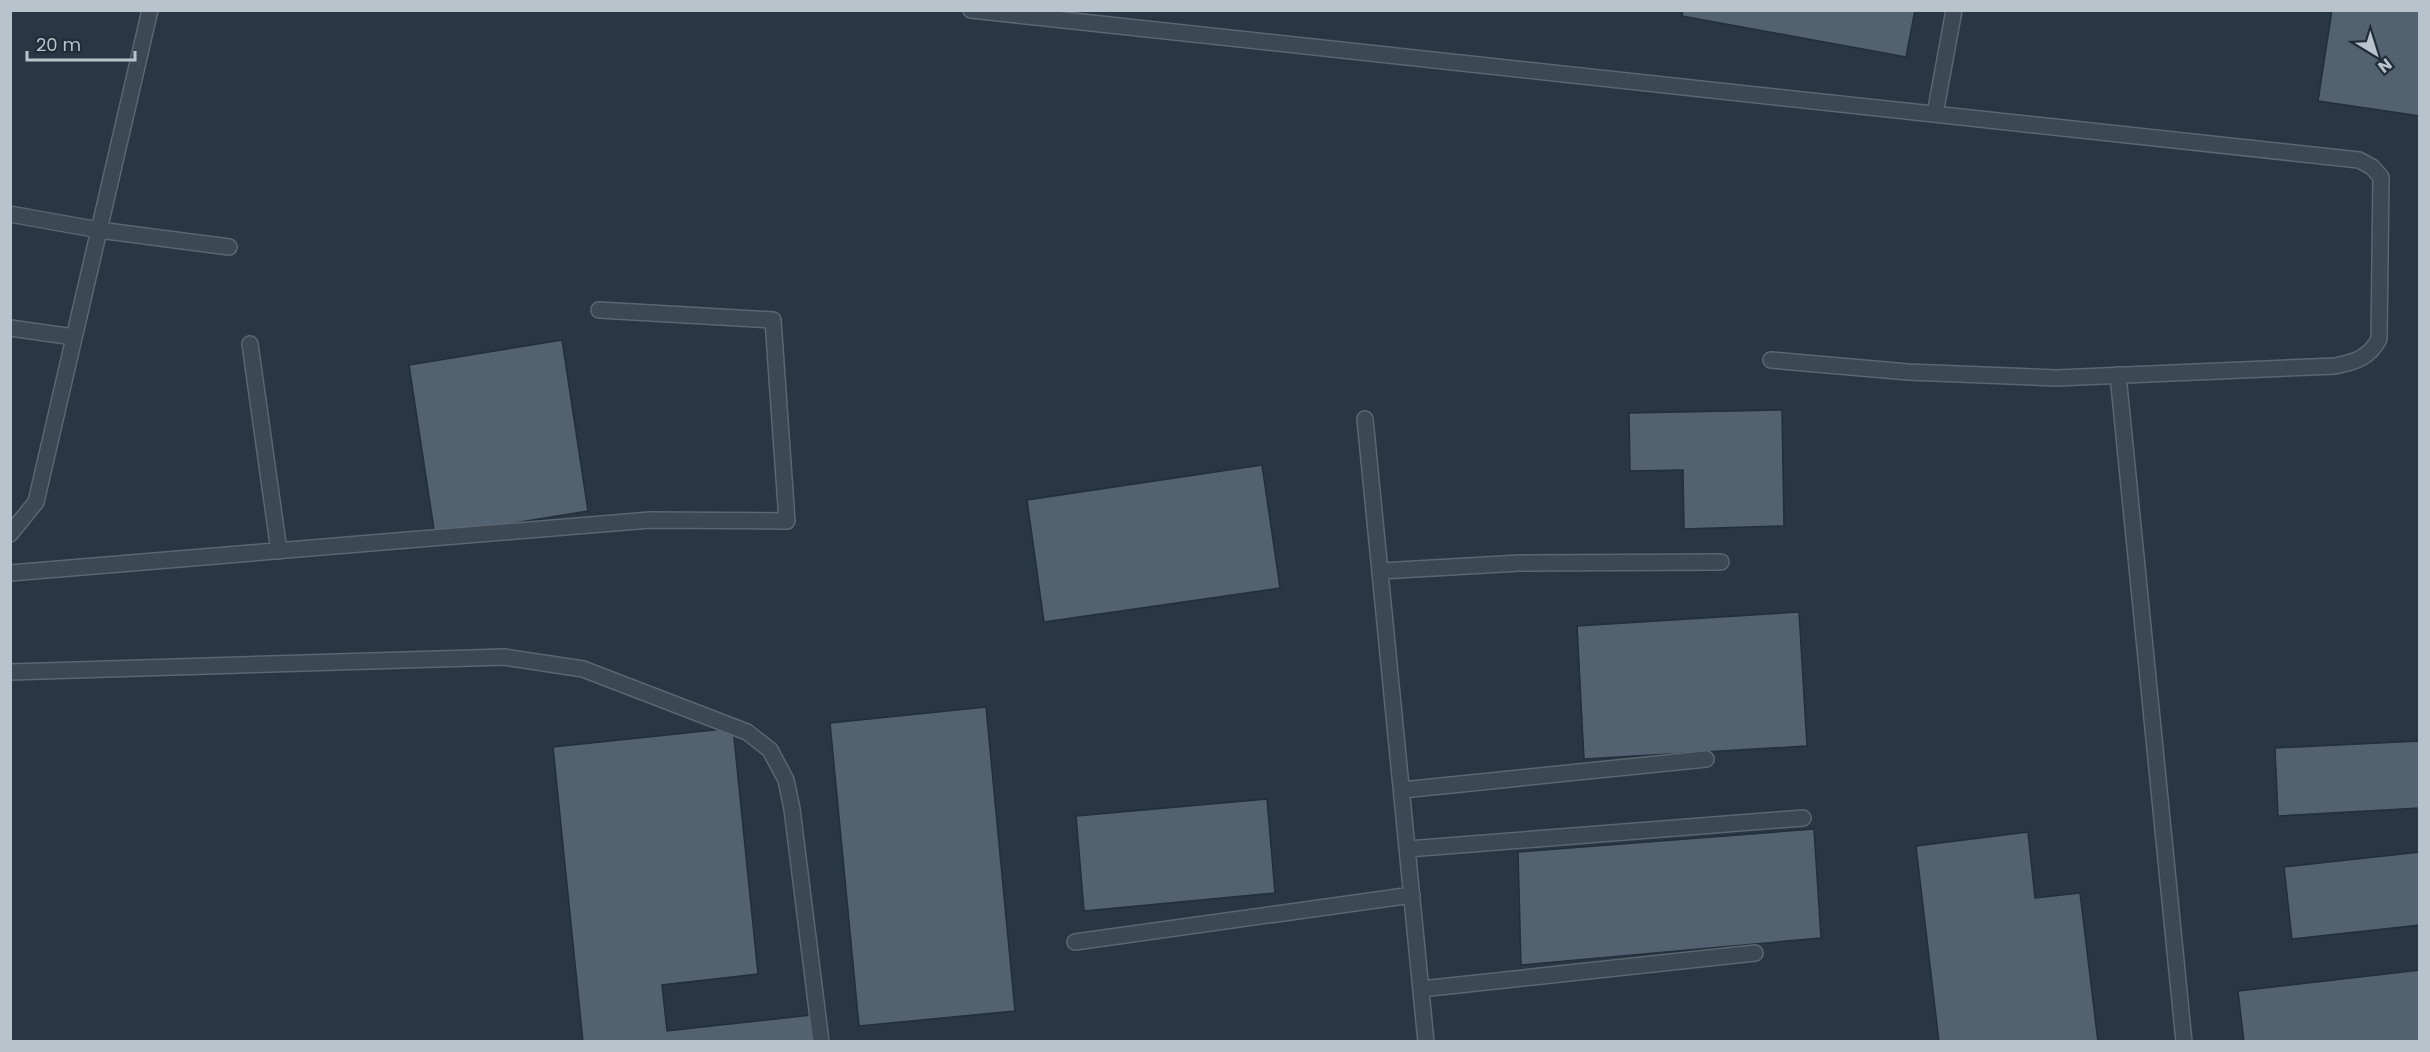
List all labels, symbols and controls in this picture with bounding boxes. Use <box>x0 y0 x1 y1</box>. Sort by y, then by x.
scale bar <box>27 24 135 62</box>
north arrow <box>2346 24 2406 84</box>
text: 20 m <box>36 32 81 57</box>
text: N <box>2373 53 2397 78</box>

